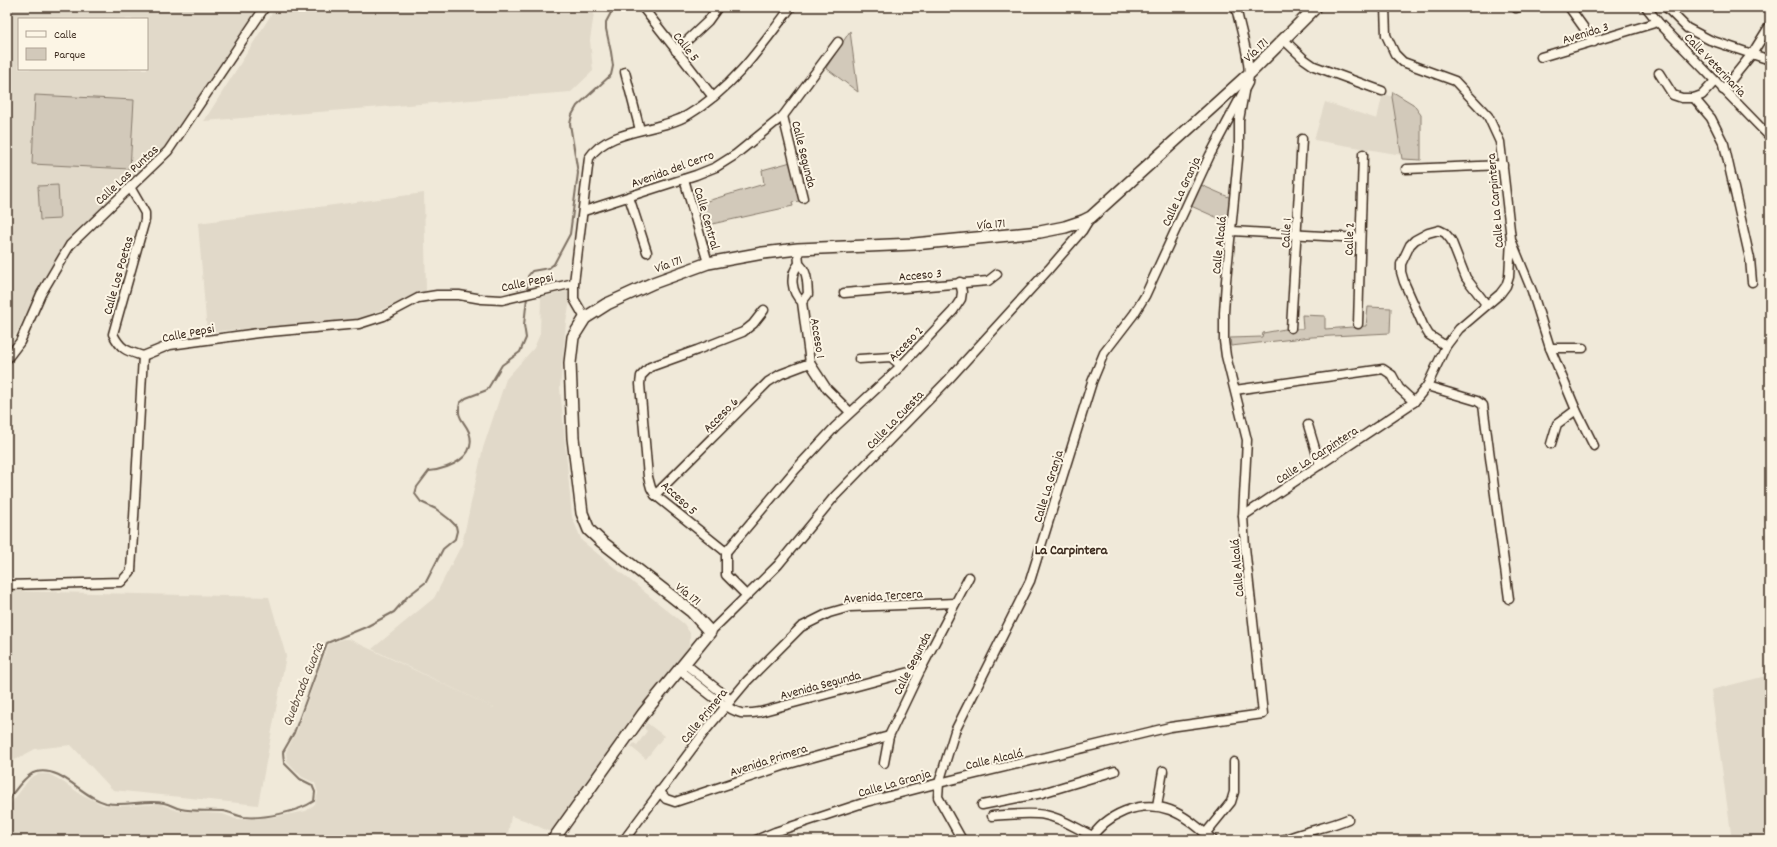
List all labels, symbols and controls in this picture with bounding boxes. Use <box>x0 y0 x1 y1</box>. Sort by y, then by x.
legend <box>18 18 148 70</box>
street label: Avenida 3 <box>1560 18 1611 50</box>
text: Calle <box>54 27 77 44</box>
street label: Calle 5 <box>667 29 703 67</box>
street label: Calle Veterinaria <box>1679 29 1750 103</box>
street label: Vía 171 <box>1240 34 1274 67</box>
text: Parque <box>54 47 85 64</box>
street label: Calle Segunda <box>785 119 820 191</box>
street label: Calle Las Puntas <box>92 141 164 210</box>
street label: Avenida del Cerro <box>629 146 717 194</box>
street label: Calle La Carpintera <box>1483 152 1510 249</box>
street label: Calle La Granja <box>1158 153 1207 230</box>
street label: Calle Central <box>688 185 724 252</box>
street label: Vía 171 <box>976 215 1006 236</box>
street label: Calle Alcalá <box>1208 215 1233 275</box>
street label: Calle 1 <box>1277 218 1298 249</box>
street label: Calle 2 <box>1340 222 1361 256</box>
street label: Calle Los Poetas <box>99 234 140 317</box>
street label: Vía 171 <box>652 252 685 279</box>
street label: Acceso 3 <box>898 265 943 288</box>
street label: Calle Pepsi <box>500 269 556 298</box>
street label: Acceso 1 <box>804 317 829 360</box>
street label: Calle Pepsi <box>161 320 217 349</box>
street label: Acceso 2 <box>885 323 929 367</box>
street label: Calle La Cuesta <box>863 386 930 455</box>
street label: Acceso 6 <box>700 394 744 438</box>
street label: Calle La Carpintera <box>1272 422 1363 490</box>
street label: Calle La Granja <box>1029 447 1070 525</box>
street label: Acceso 5 <box>656 477 701 520</box>
street label: Calle Alcalá <box>1226 537 1251 598</box>
district label: La Carpintera <box>1035 541 1109 561</box>
street label: Vía 171 <box>670 579 704 611</box>
street label: Avenida Tercera <box>843 585 924 610</box>
street label: Calle Segunda <box>889 629 938 699</box>
water label: Quebrada Guaria <box>278 639 330 730</box>
street label: Avenida Segunda <box>778 666 864 706</box>
street label: Calle Primera <box>677 684 734 748</box>
street label: Avenida Primera <box>728 740 811 783</box>
street label: Calle Alcalá <box>964 744 1026 776</box>
street label: Calle La Granja <box>856 765 934 804</box>

